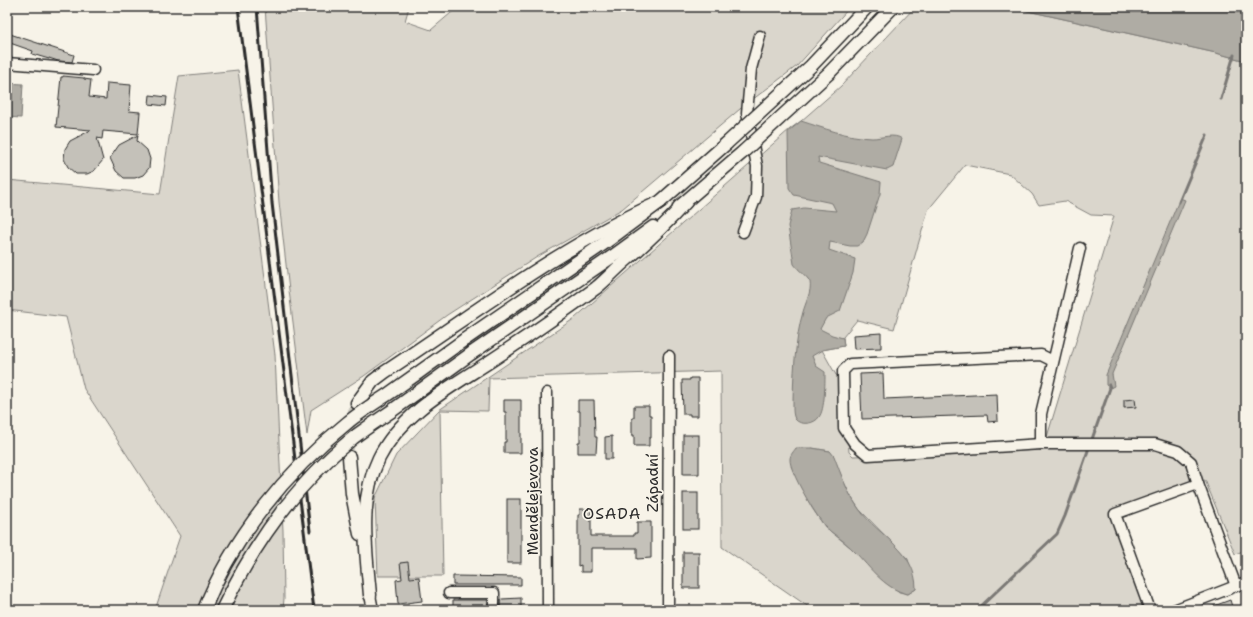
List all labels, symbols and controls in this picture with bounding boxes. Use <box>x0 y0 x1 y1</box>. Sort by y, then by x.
street label: Mendělejevova <box>523 446 543 555</box>
street label: Západní <box>643 453 663 512</box>
district label: OSADA <box>583 503 641 524</box>

